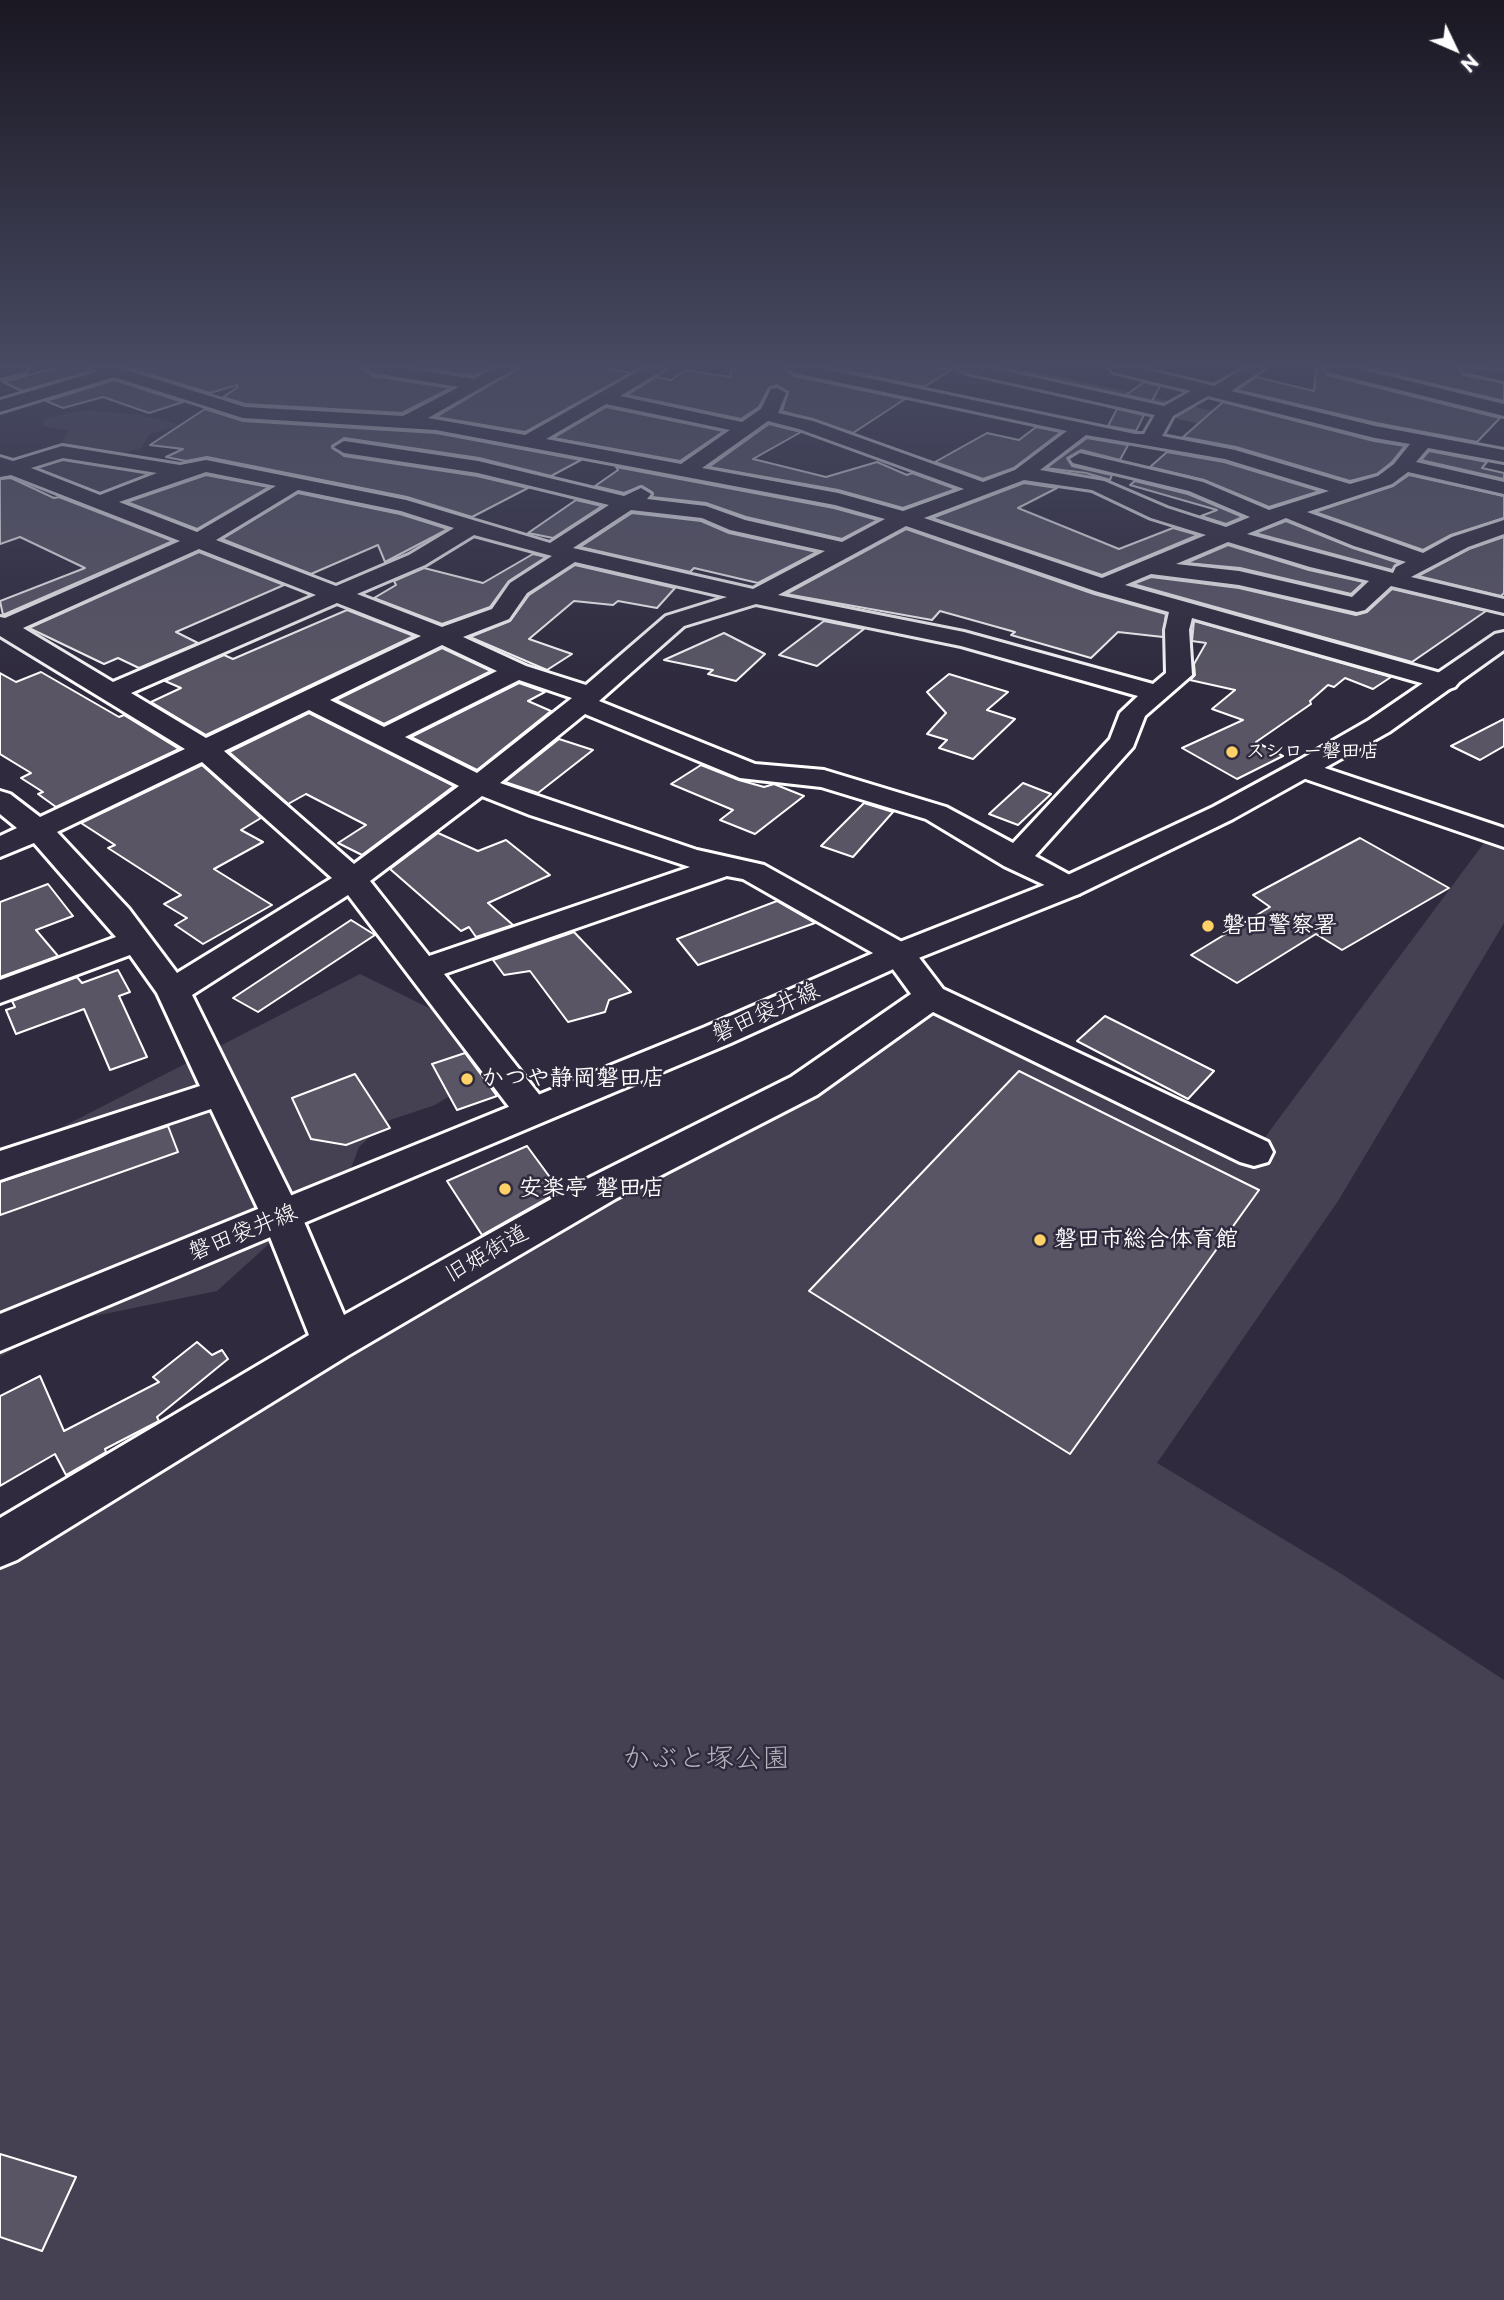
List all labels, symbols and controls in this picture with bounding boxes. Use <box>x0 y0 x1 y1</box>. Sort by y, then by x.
north arrow <box>1420 14 1490 84</box>
text: N <box>1455 48 1485 79</box>
place label: スシロー磐田店 <box>1246 741 1379 763</box>
marker: スシロー磐田店 <box>1224 744 1240 760</box>
place label: 磐田警察署 <box>1222 912 1337 940</box>
marker: 磐田警察署 <box>1200 918 1216 934</box>
street label: 磐田袋井線 <box>708 977 824 1049</box>
place label: かつや静岡磐田店 <box>481 1065 665 1093</box>
marker: かつや静岡磐田店 <box>459 1071 475 1087</box>
place label: 安楽亭 磐田店 <box>519 1175 664 1203</box>
marker: 安楽亭 磐田店 <box>497 1181 513 1197</box>
street label: 磐田袋井線 <box>185 1199 301 1267</box>
street label: 旧姫街道 <box>440 1219 534 1289</box>
place label: 磐田市総合体育館 <box>1054 1226 1238 1254</box>
marker: 磐田市総合体育館 <box>1032 1232 1048 1248</box>
park label: かぶと塚公園 <box>622 1742 790 1776</box>

